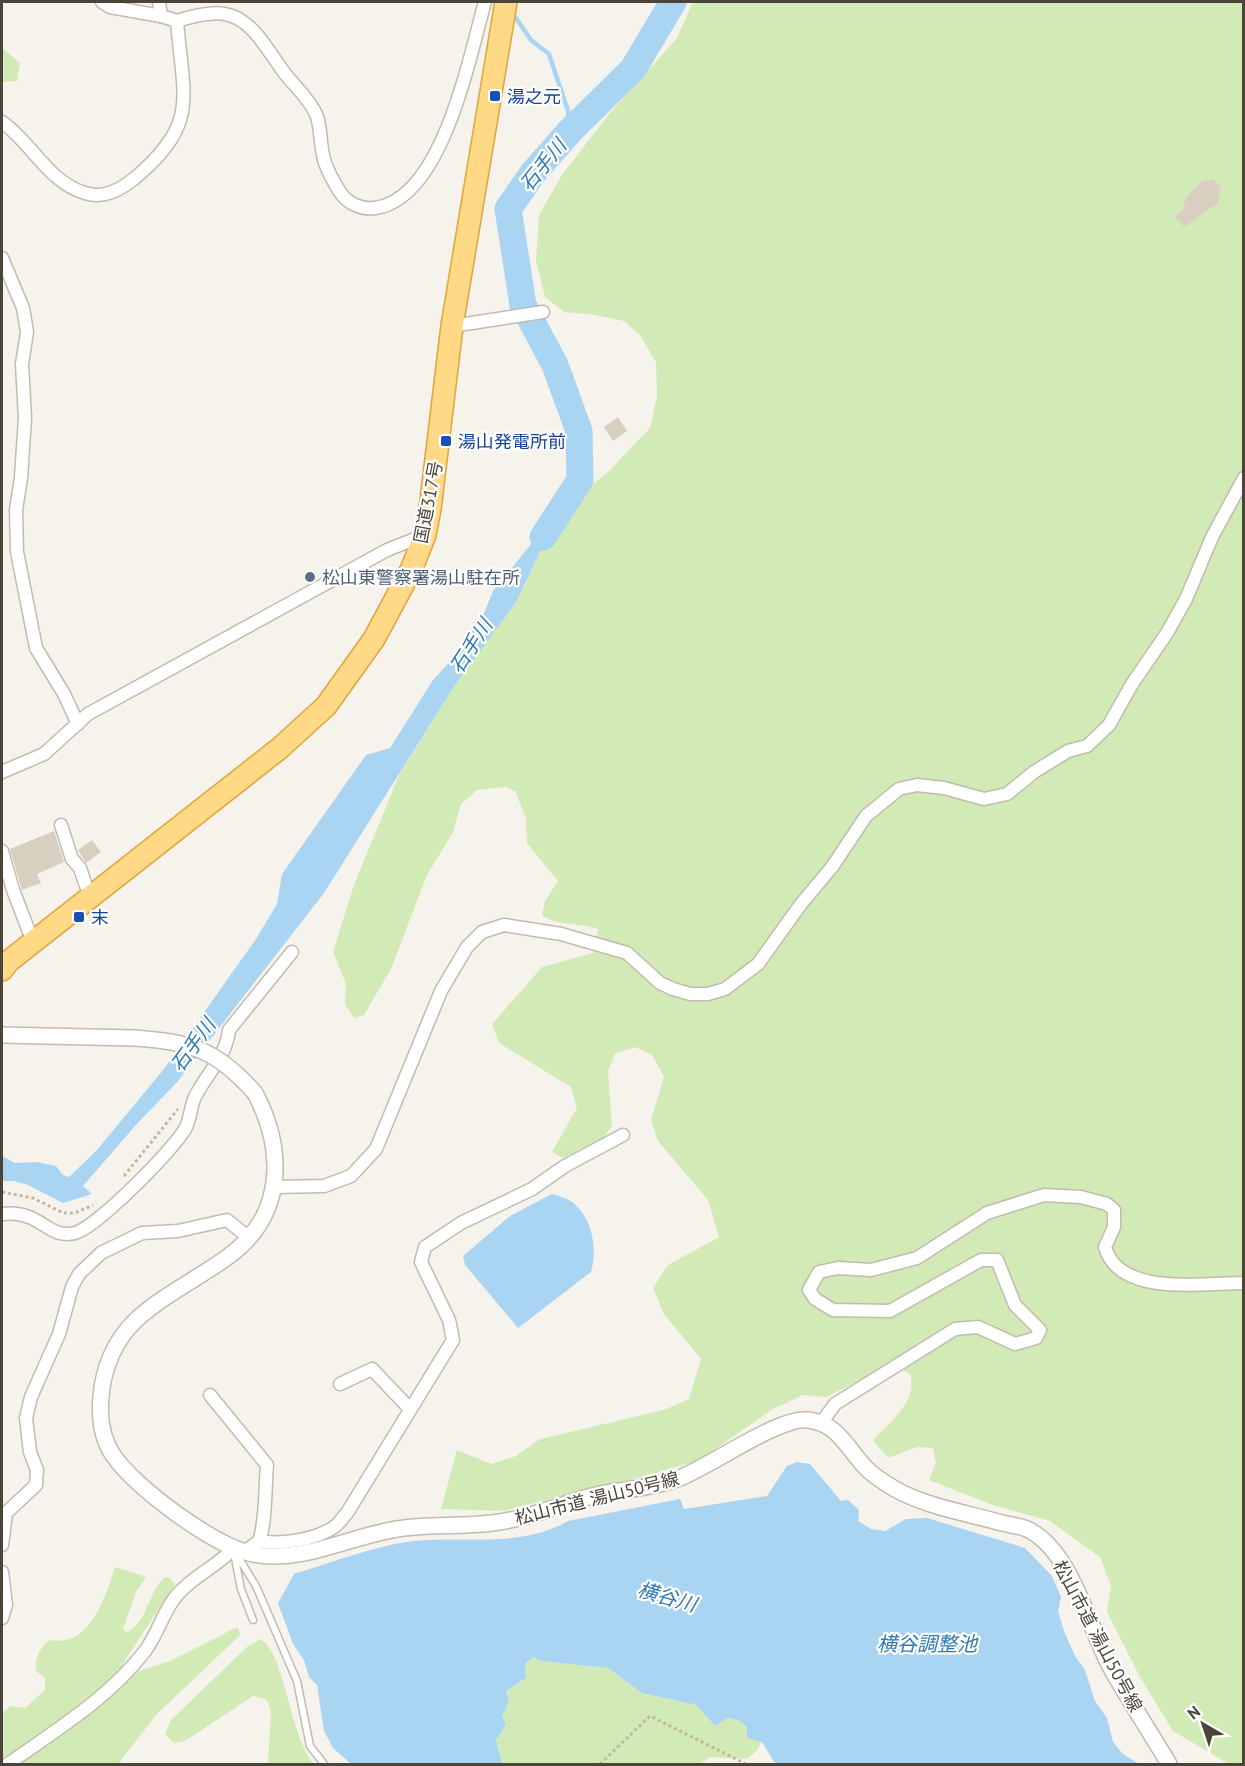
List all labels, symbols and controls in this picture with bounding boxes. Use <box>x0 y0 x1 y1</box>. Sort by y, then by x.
place label: 湯之元 <box>507 85 561 108</box>
marker: 湯之元 <box>488 89 502 103</box>
water label: 石手川 <box>514 132 573 196</box>
place label: 湯山発電所前 <box>458 430 566 453</box>
marker: 湯山発電所前 <box>439 434 453 448</box>
street label: 国道317号 <box>409 459 447 545</box>
place label: 松山東警察署湯山駐在所 <box>322 566 520 589</box>
marker: 松山東警察署湯山駐在所 <box>303 570 317 584</box>
water label: 石手川 <box>444 612 499 678</box>
place label: 末 <box>91 906 109 929</box>
marker: 末 <box>72 910 86 924</box>
water label: 石手川 <box>165 1011 222 1077</box>
street label: 松山市道 湯山50号線 <box>513 1466 681 1530</box>
street label: 松山市道 湯山50号線 <box>1048 1556 1148 1716</box>
water label: 横谷川 <box>635 1576 701 1618</box>
water label: 横谷調整池 <box>877 1631 979 1657</box>
north arrow <box>1173 1694 1233 1754</box>
text: N <box>1183 1701 1204 1723</box>

